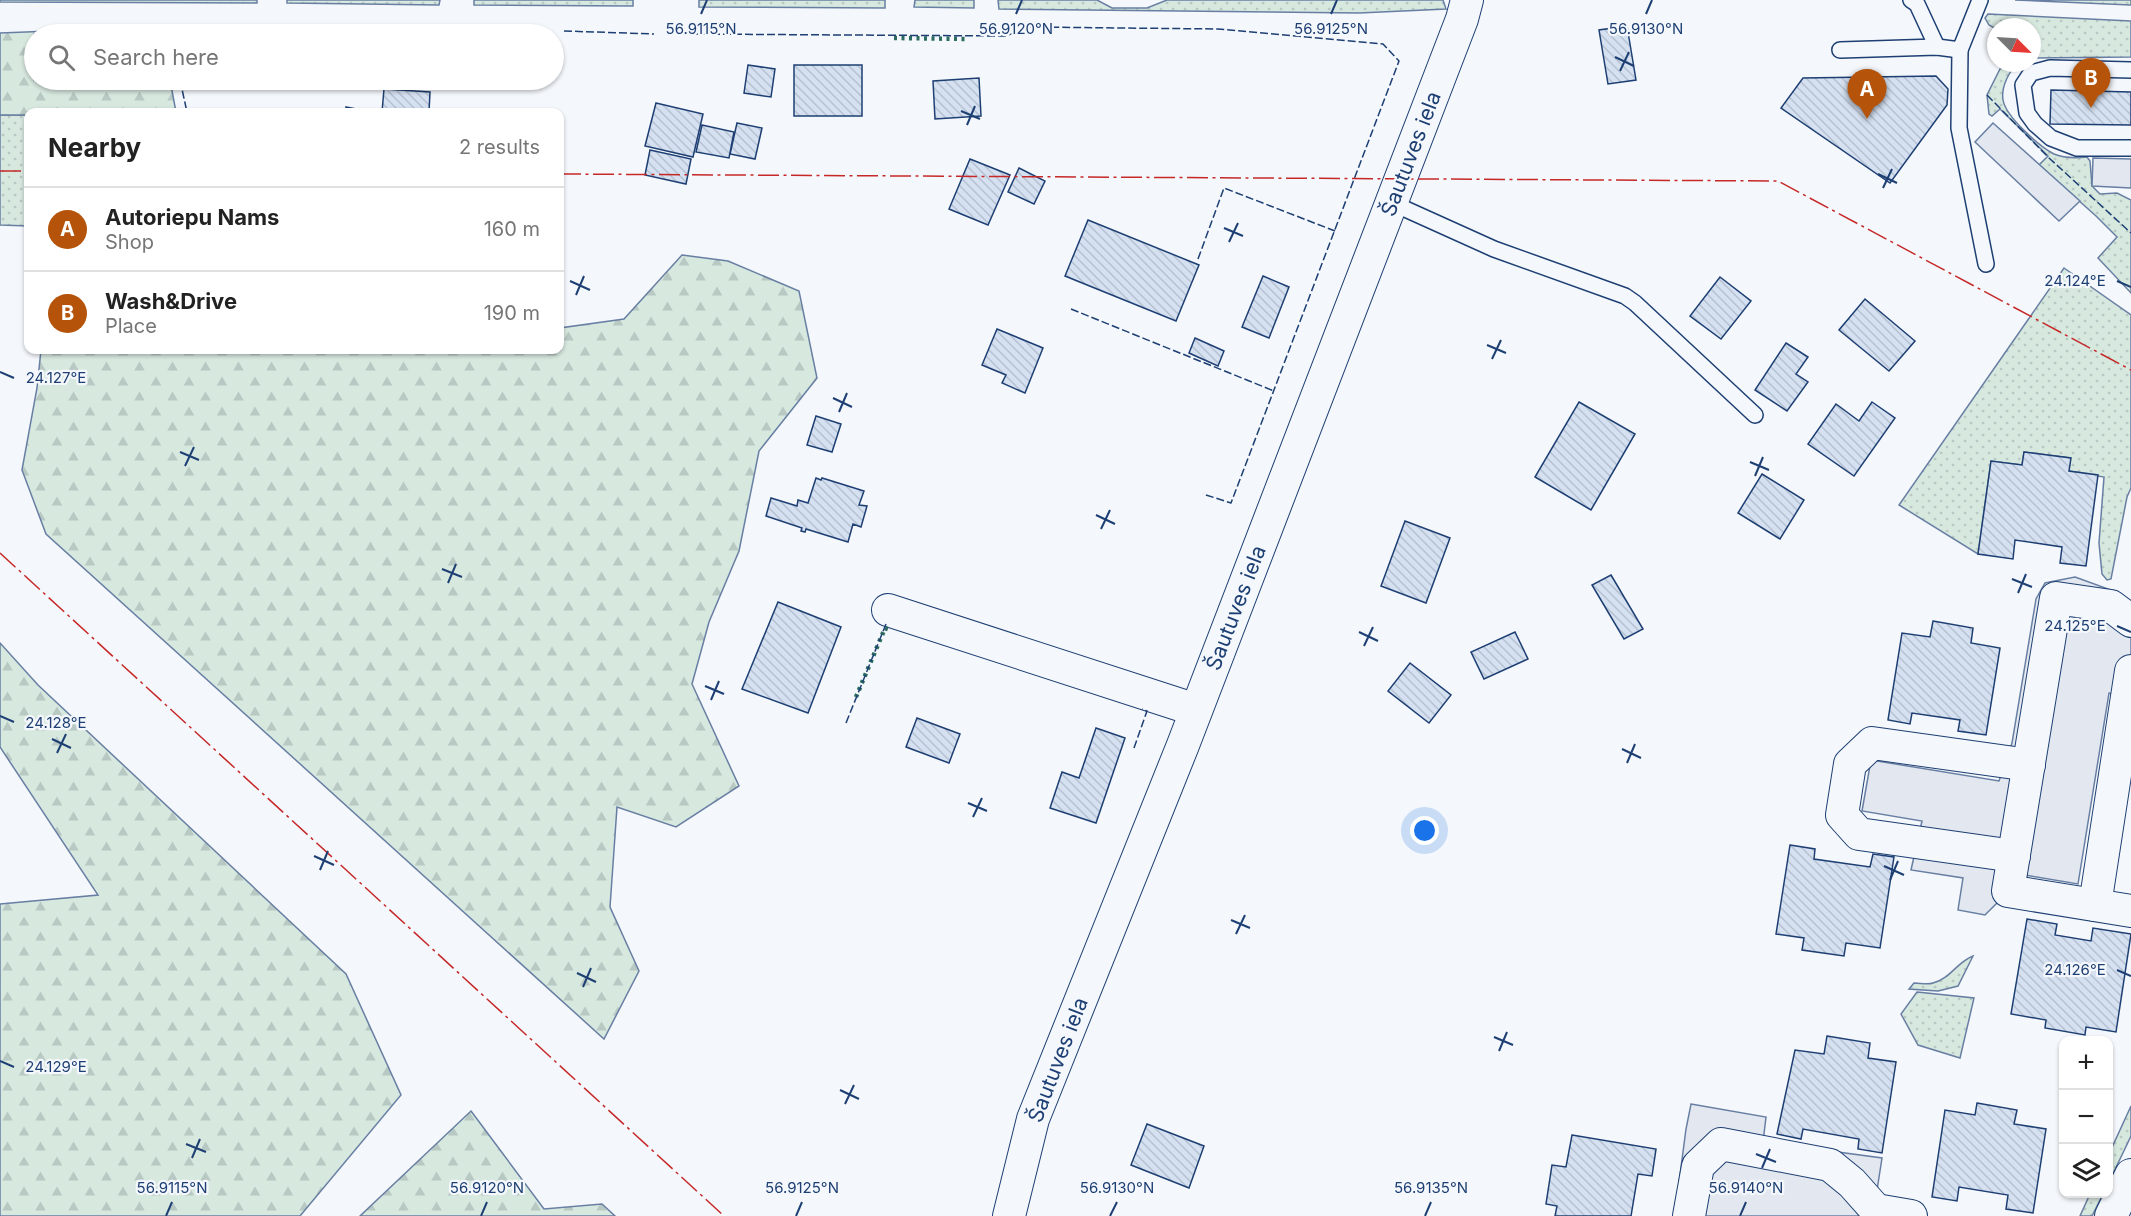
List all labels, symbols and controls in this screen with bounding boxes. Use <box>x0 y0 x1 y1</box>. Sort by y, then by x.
north arrow <box>1987 18 2041 72</box>
text: 56.9115°N <box>666 19 736 38</box>
text: 56.9120°N <box>979 19 1053 38</box>
text: 56.9125°N <box>1294 19 1368 38</box>
text: 56.9130°N <box>1609 19 1683 38</box>
search box <box>24 24 564 90</box>
icon: search <box>45 41 78 74</box>
text: Search here <box>93 44 219 70</box>
pin: B <box>2072 58 2110 108</box>
pin: A <box>1848 70 1886 119</box>
street label: Šautuves iela <box>1375 88 1446 220</box>
text: Nearby <box>48 132 141 163</box>
text: 2 results <box>459 135 540 159</box>
text: Autoriepu Nams <box>105 204 279 230</box>
text: A <box>60 217 75 241</box>
text: 160 m <box>484 217 540 241</box>
text: Shop <box>105 230 154 254</box>
text: 24.124°E <box>2044 271 2106 290</box>
text: Wash&Drive <box>105 288 237 314</box>
text: B <box>61 301 74 325</box>
text: 190 m <box>484 301 540 325</box>
text: Place <box>105 314 157 338</box>
text: 24.127°E <box>26 368 86 387</box>
street label: Šautuves iela <box>1200 542 1271 674</box>
text: 24.125°E <box>2044 616 2106 635</box>
text: 24.128°E <box>25 713 87 732</box>
your location <box>1410 816 1439 845</box>
text: 24.126°E <box>2044 960 2106 979</box>
street label: Šautuves iela <box>1022 994 1093 1126</box>
map controls <box>2059 1036 2113 1198</box>
button: + <box>2059 1036 2113 1090</box>
text: 24.129°E <box>25 1057 87 1076</box>
button: − <box>2059 1090 2113 1144</box>
button: layers <box>2059 1144 2113 1198</box>
text: 56.9115°N <box>137 1178 207 1197</box>
text: 56.9120°N <box>450 1178 524 1197</box>
text: 56.9125°N <box>765 1178 839 1197</box>
text: 56.9130°N <box>1080 1178 1154 1197</box>
text: 56.9135°N <box>1394 1178 1468 1197</box>
text: 56.9140°N <box>1709 1178 1783 1197</box>

